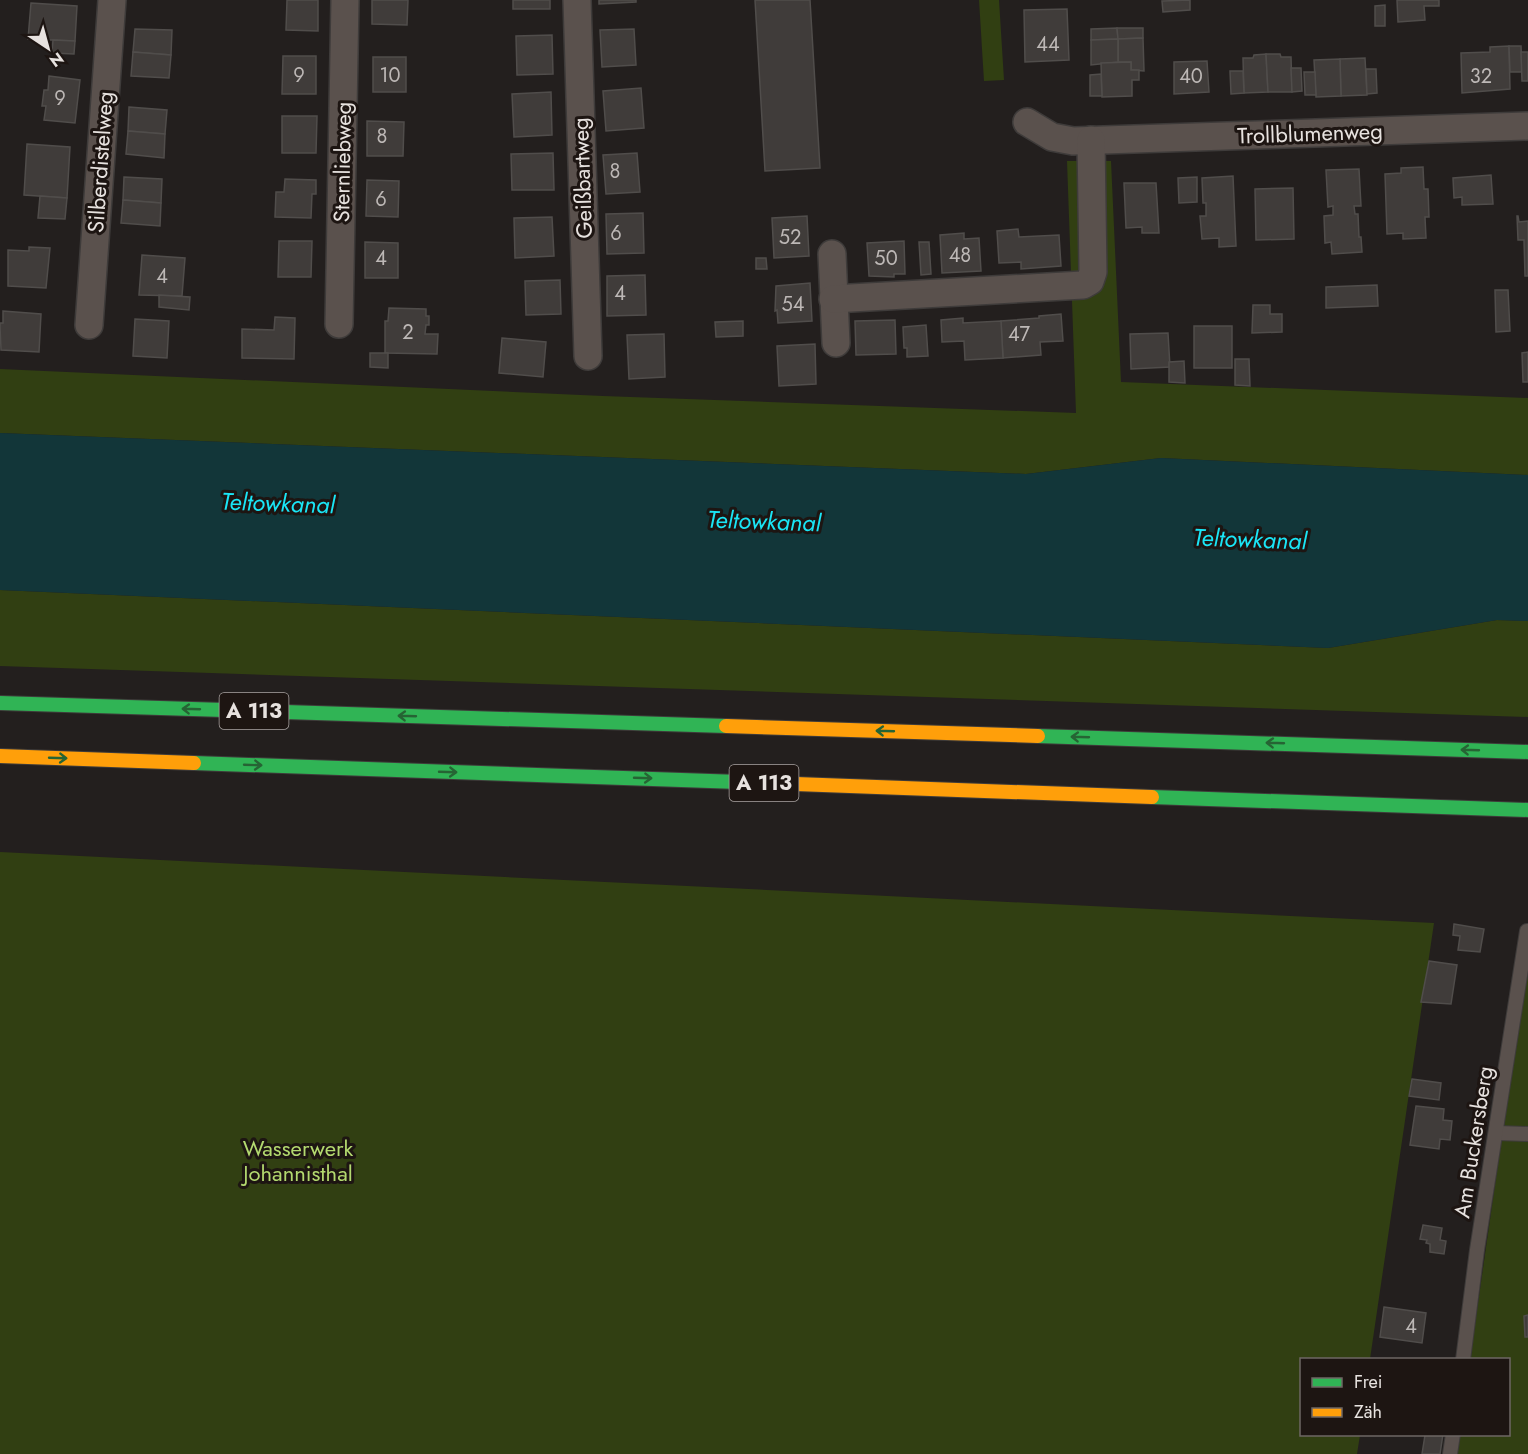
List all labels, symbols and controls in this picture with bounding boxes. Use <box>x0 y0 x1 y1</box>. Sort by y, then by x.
north arrow <box>18 18 78 78</box>
house number: 44 <box>1036 30 1060 59</box>
text: N <box>45 47 68 73</box>
house number: 9 <box>293 61 305 90</box>
house number: 10 <box>380 61 401 90</box>
house number: 40 <box>1179 62 1203 91</box>
house number: 32 <box>1470 62 1492 91</box>
house number: 9 <box>54 84 66 113</box>
street label: Silberdistelweg <box>79 90 121 234</box>
street label: Sternliebweg <box>325 101 359 223</box>
street label: Trollblumenweg <box>1237 114 1383 152</box>
street label: Geißbartweg <box>564 117 600 239</box>
house number: 8 <box>377 122 387 151</box>
house number: 8 <box>610 157 620 186</box>
house number: 6 <box>375 185 387 214</box>
house number: 6 <box>610 219 622 248</box>
house number: 52 <box>779 223 801 252</box>
house number: 48 <box>949 241 971 270</box>
house number: 4 <box>375 244 387 273</box>
house number: 50 <box>874 244 898 273</box>
house number: 4 <box>156 262 168 291</box>
house number: 4 <box>614 279 626 308</box>
house number: 54 <box>782 290 805 319</box>
house number: 2 <box>402 318 414 347</box>
house number: 47 <box>1008 320 1031 349</box>
water label: Teltowkanal <box>220 484 337 523</box>
water label: Teltowkanal <box>706 502 823 541</box>
water label: Teltowkanal <box>1192 520 1309 559</box>
road number: A 113 <box>220 693 288 729</box>
one-way arrow <box>181 703 201 714</box>
one-way arrow <box>397 710 417 721</box>
one-way arrow <box>875 725 895 737</box>
one-way arrow <box>1070 731 1090 743</box>
one-way arrow <box>1265 738 1285 749</box>
one-way arrow <box>1460 744 1480 755</box>
one-way arrow <box>48 752 68 763</box>
one-way arrow <box>243 759 263 770</box>
road number: A 113 <box>730 765 798 801</box>
one-way arrow <box>438 766 458 777</box>
one-way arrow <box>633 773 653 784</box>
street label: Am Buckersberg <box>1445 1064 1501 1220</box>
park label: Wasserwerk Johannisthal <box>240 1132 354 1189</box>
house number: 4 <box>1405 1312 1417 1341</box>
legend <box>1300 1358 1510 1436</box>
text: Frei <box>1354 1369 1383 1395</box>
text: Zäh <box>1354 1399 1382 1425</box>

